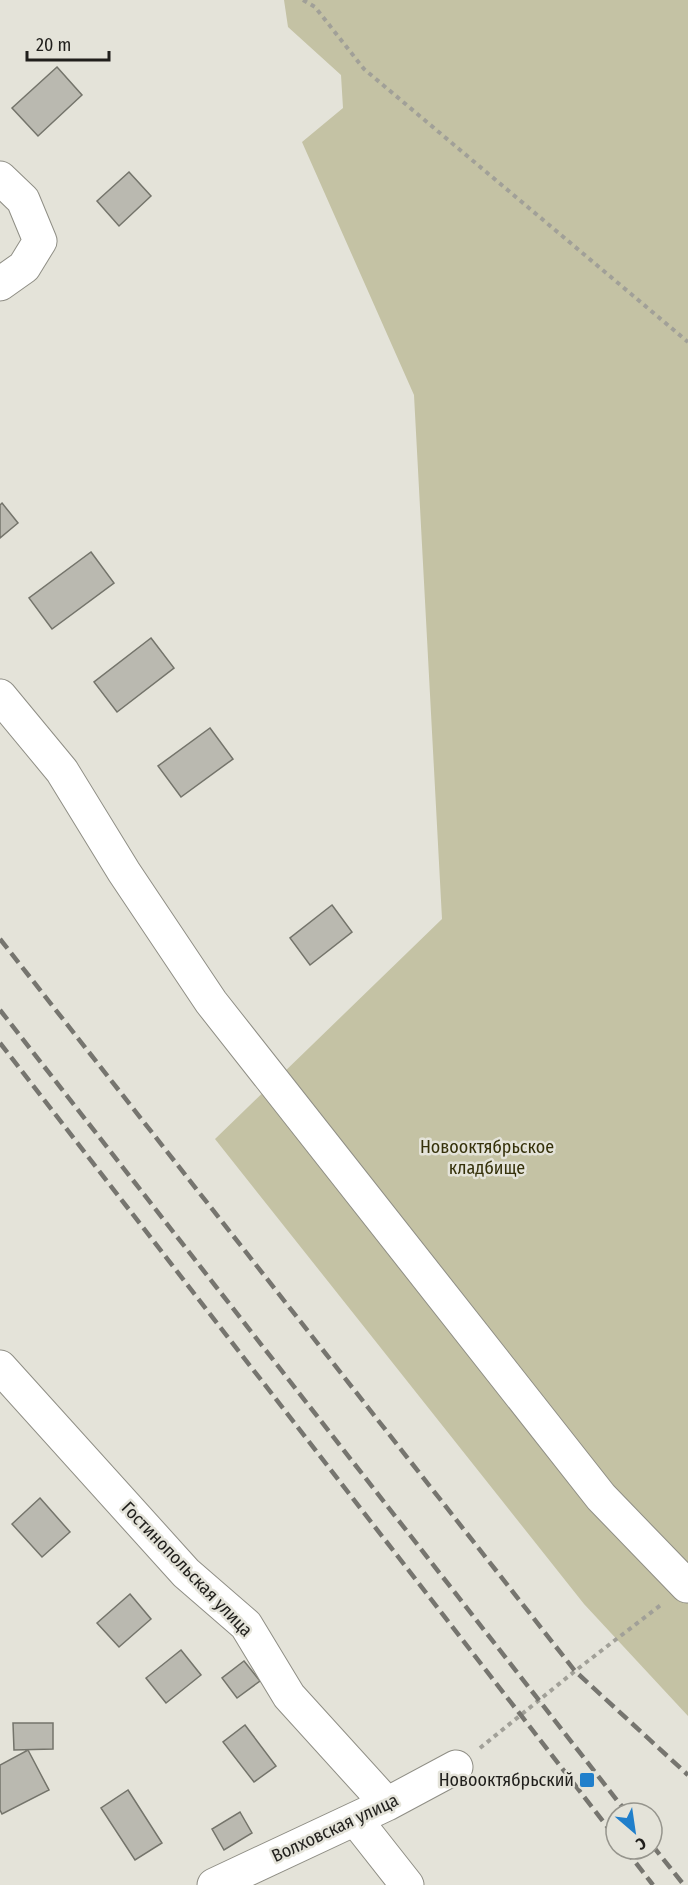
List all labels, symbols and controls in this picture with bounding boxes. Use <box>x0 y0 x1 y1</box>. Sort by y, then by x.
scale bar <box>27 24 110 62</box>
text: 20 m <box>36 34 71 56</box>
park label: Новооктябрьское кладбище <box>420 1136 554 1179</box>
street label: Гостинопольская улица <box>117 1497 257 1641</box>
place label: Новооктябрьский <box>439 1769 574 1791</box>
marker: Новооктябрьский <box>578 1771 596 1789</box>
street label: Волховская улица <box>268 1789 402 1867</box>
north arrow <box>604 1801 664 1861</box>
text: С <box>632 1833 649 1854</box>

